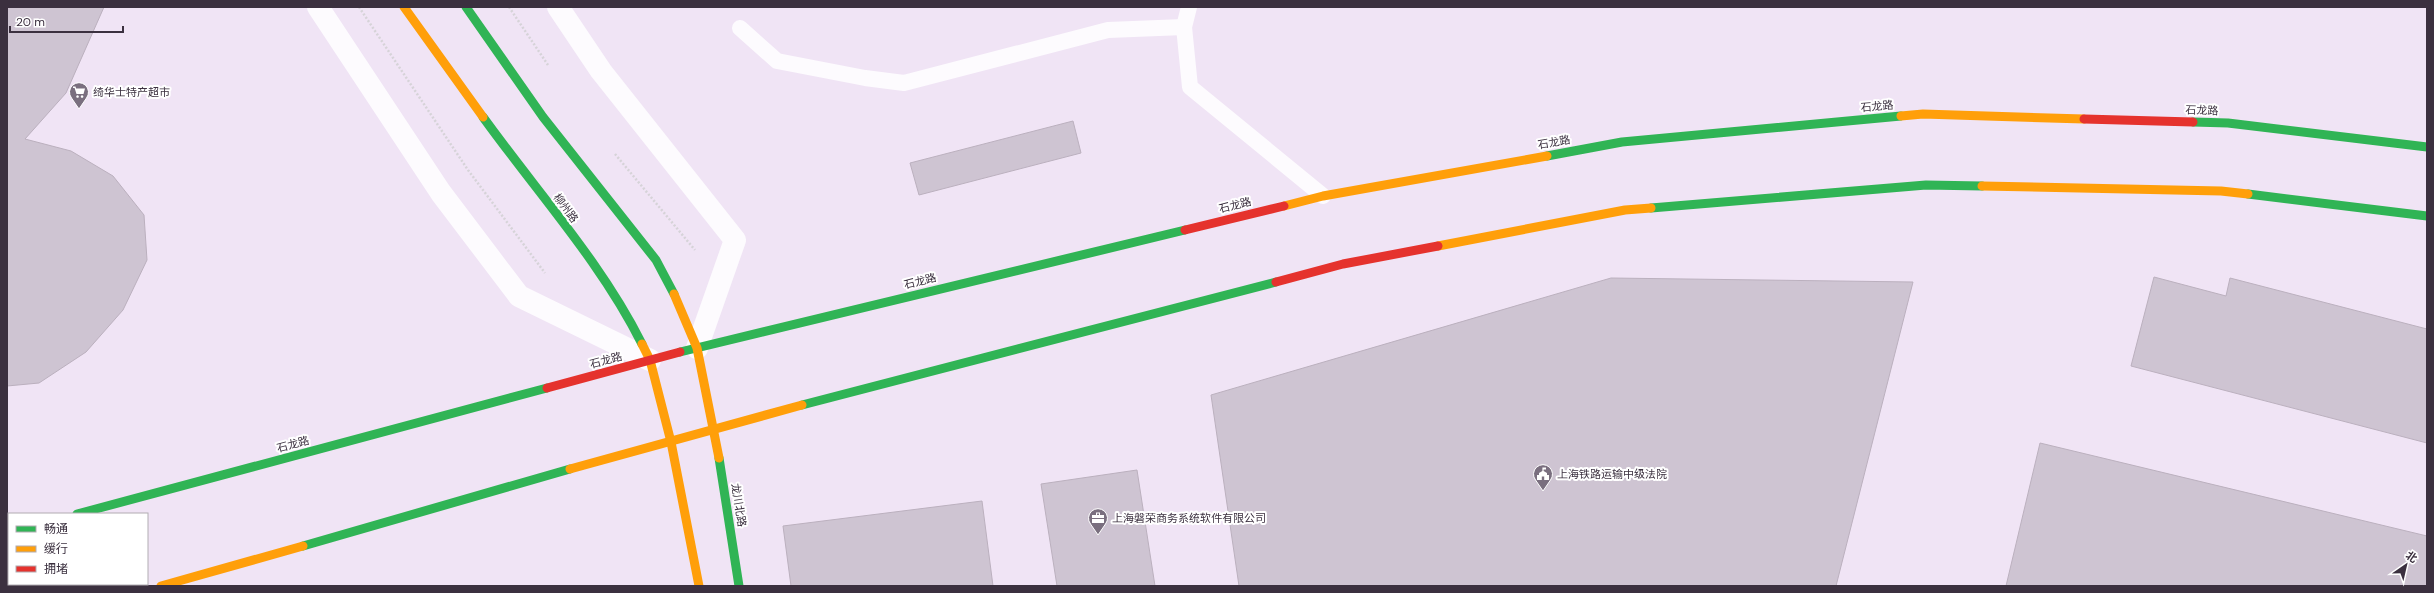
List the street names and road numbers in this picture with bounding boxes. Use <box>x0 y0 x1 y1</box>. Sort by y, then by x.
street label: 石龙路 <box>1860 98 1894 114</box>
street label: 石龙路 <box>2185 102 2219 118</box>
street label: 石龙路 <box>1537 132 1571 152</box>
street label: 柳州路 <box>550 191 582 225</box>
street label: 石龙路 <box>1217 194 1253 216</box>
street label: 石龙路 <box>902 270 938 292</box>
street label: 石龙路 <box>588 349 624 371</box>
street label: 石龙路 <box>275 433 311 455</box>
street label: 龙川北路 <box>729 482 749 528</box>

